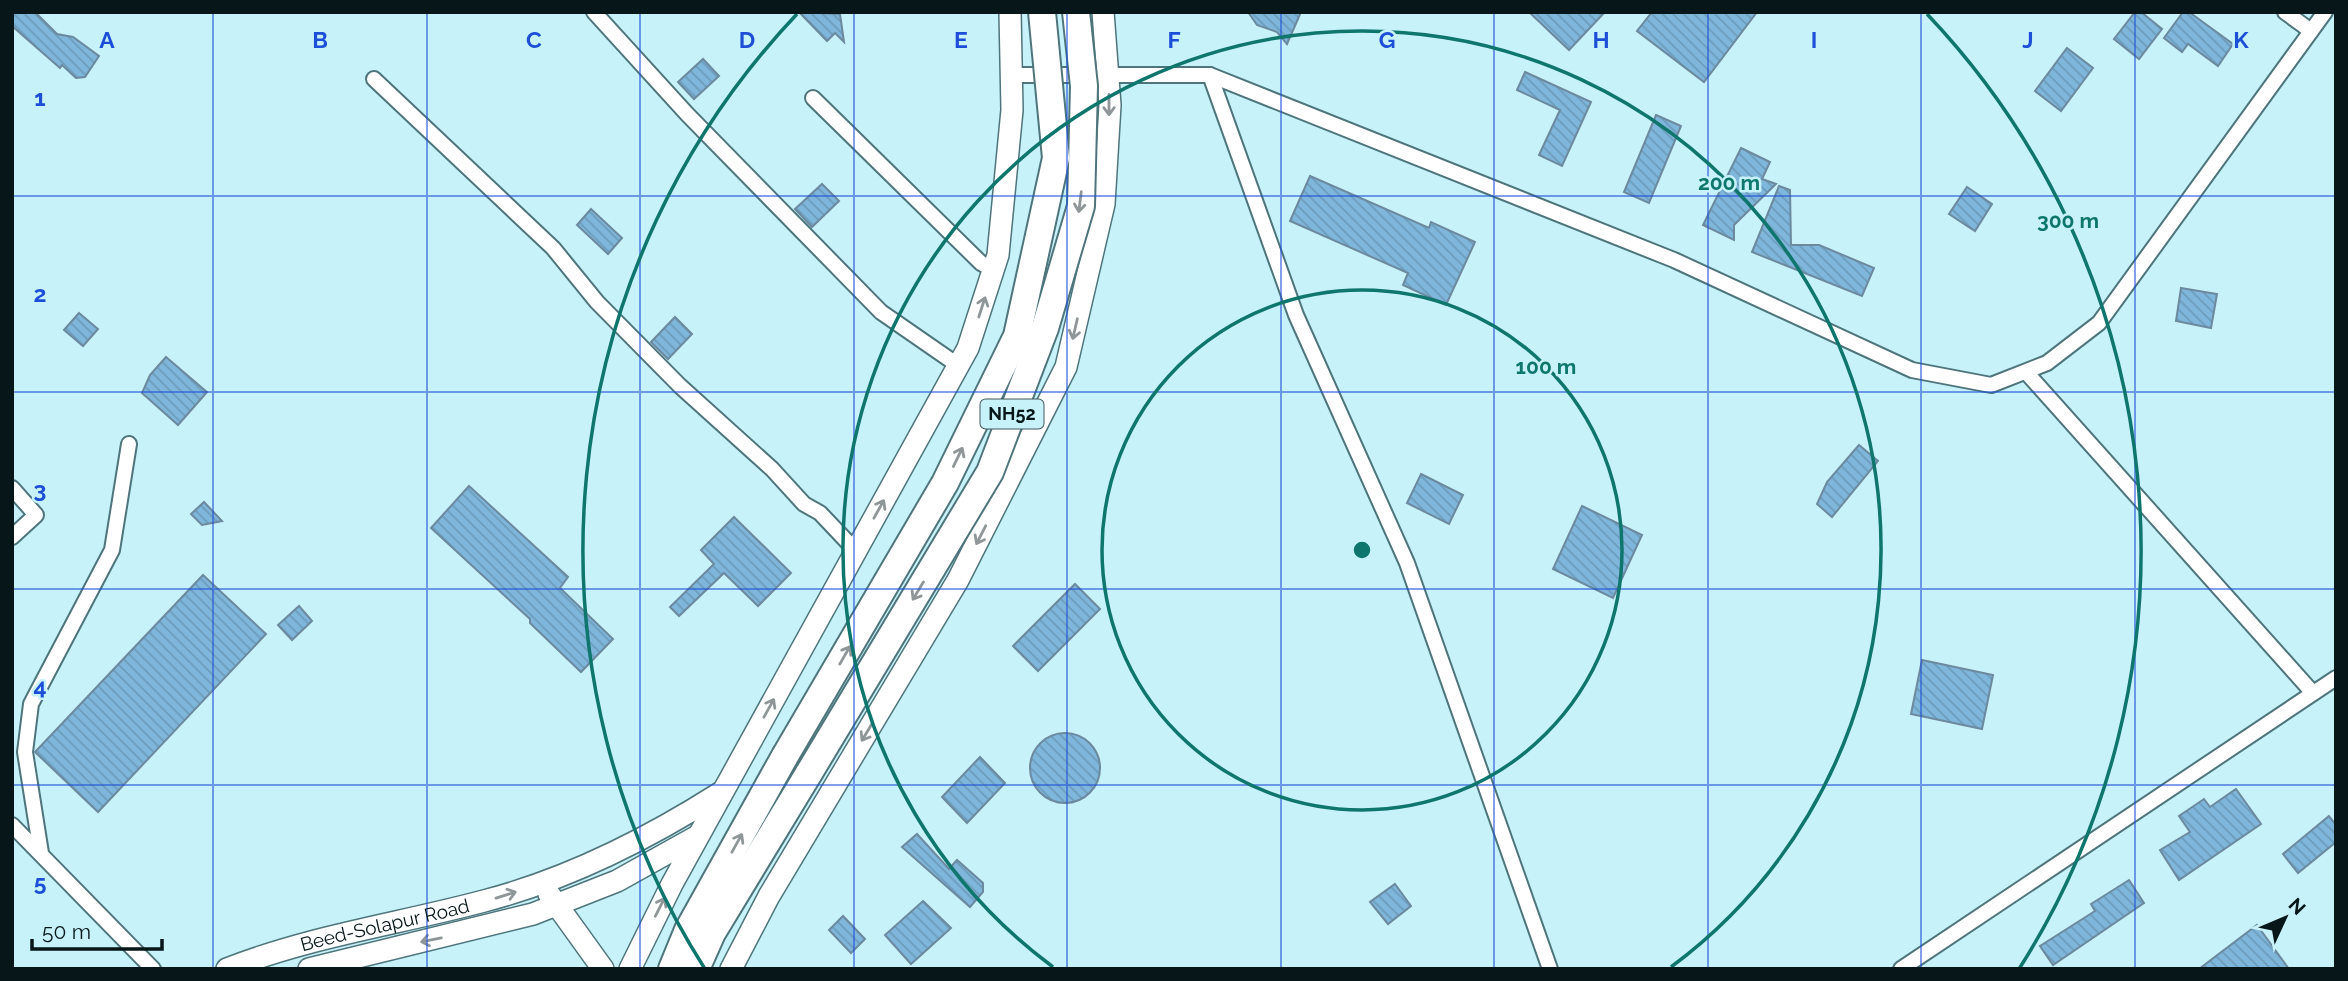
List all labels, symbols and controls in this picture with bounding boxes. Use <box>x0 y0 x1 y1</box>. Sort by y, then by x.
text: A <box>99 26 115 53</box>
text: B <box>312 26 328 53</box>
text: C <box>526 26 542 53</box>
text: D <box>739 26 755 53</box>
text: E <box>954 26 968 53</box>
text: F <box>1167 26 1181 53</box>
text: G <box>1379 26 1395 53</box>
text: H <box>1592 26 1610 53</box>
text: I <box>1811 26 1817 53</box>
text: J <box>2022 26 2034 53</box>
text: K <box>2233 26 2249 53</box>
text: 1 <box>34 84 46 111</box>
one-way arrow <box>1102 93 1116 116</box>
text: 200 m <box>1698 170 1760 195</box>
one-way arrow <box>1073 190 1086 213</box>
text: 300 m <box>2037 208 2099 233</box>
text: 2 <box>34 280 46 307</box>
one-way arrow <box>976 296 989 318</box>
one-way arrow <box>1068 317 1081 340</box>
text: 100 m <box>1516 354 1576 379</box>
road number: NH52 <box>981 400 1044 428</box>
one-way arrow <box>951 447 965 468</box>
text: 3 <box>34 476 46 503</box>
one-way arrow <box>873 499 886 520</box>
one-way arrow <box>974 524 988 545</box>
centre of rings <box>1350 538 1374 562</box>
one-way arrow <box>911 580 925 600</box>
one-way arrow <box>838 645 852 665</box>
text: 4 <box>33 673 47 700</box>
one-way arrow <box>763 698 776 719</box>
one-way arrow <box>860 721 874 741</box>
one-way arrow <box>730 833 744 854</box>
text: 5 <box>34 869 47 896</box>
north arrow <box>2250 883 2320 953</box>
one-way arrow <box>495 887 517 900</box>
text: N <box>2284 893 2310 919</box>
street label: Beed-Solapur Road <box>298 894 472 955</box>
one-way arrow <box>653 898 667 918</box>
scale bar <box>32 908 161 952</box>
text: 50 m <box>42 919 91 944</box>
one-way arrow <box>420 934 443 947</box>

